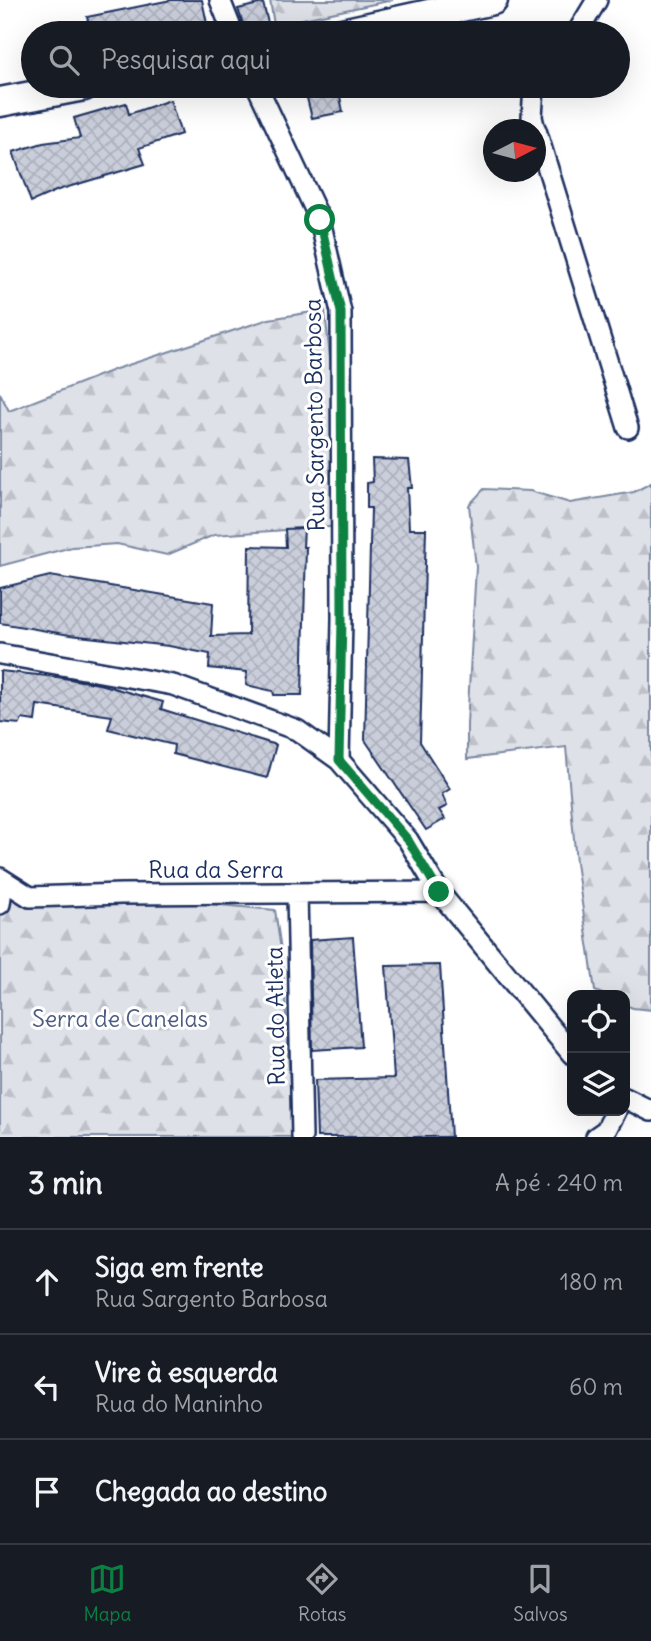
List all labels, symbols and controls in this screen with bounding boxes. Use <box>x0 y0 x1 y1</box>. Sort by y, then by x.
search box <box>21 21 630 98</box>
icon: search <box>45 41 83 79</box>
text: Pesquisar aqui <box>101 43 270 76</box>
north arrow <box>483 119 546 182</box>
route start <box>304 204 335 235</box>
street label: Rua Sargento Barbosa <box>297 298 331 532</box>
street label: Rua da Serra <box>148 855 284 884</box>
route end <box>423 876 454 907</box>
street label: Rua do Atleta <box>259 946 291 1086</box>
map controls <box>567 990 630 1116</box>
button: locate <box>567 990 630 1053</box>
park label: Serra de Canelas <box>32 1004 208 1033</box>
button: layers <box>567 1053 630 1116</box>
text: 3 min <box>28 1164 103 1202</box>
text: A pé · 240 m <box>495 1168 623 1197</box>
text: Siga em frente <box>95 1251 263 1284</box>
icon: ahead <box>28 1263 66 1301</box>
text: 180 m <box>560 1267 623 1296</box>
text: Rua Sargento Barbosa <box>95 1284 328 1313</box>
text: Vire à esquerda <box>95 1356 278 1389</box>
icon: left <box>28 1368 66 1406</box>
text: 60 m <box>569 1372 623 1401</box>
text: Rua do Maninho <box>95 1389 263 1418</box>
icon: arrive <box>28 1473 66 1511</box>
text: Chegada ao destino <box>95 1475 327 1508</box>
tab: Mapa <box>83 1560 131 1626</box>
tab: Rotas <box>298 1560 346 1626</box>
tab: Salvos <box>513 1560 568 1626</box>

